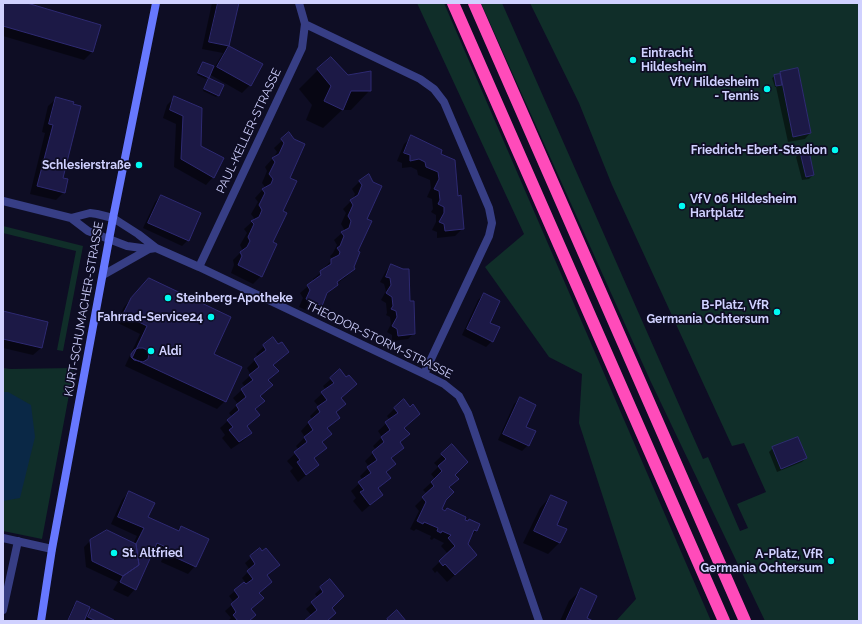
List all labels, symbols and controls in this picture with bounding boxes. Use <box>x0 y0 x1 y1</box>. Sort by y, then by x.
place label: Eintracht Hildesheim <box>641 46 706 74</box>
marker: Eintracht Hildesheim <box>628 55 638 65</box>
street label: PAUL-KELLER-STRASSE <box>214 66 284 196</box>
place label: VfV Hildesheim - Tennis <box>670 75 759 103</box>
marker: VfV Hildesheim - Tennis <box>762 84 772 94</box>
place label: Friedrich-Ebert-Stadion <box>691 143 827 157</box>
marker: Friedrich-Ebert-Stadion <box>830 145 840 155</box>
place label: Schlesierstraße <box>42 158 131 172</box>
marker: Schlesierstraße <box>134 160 144 170</box>
place label: VfV 06 Hildesheim Hartplatz <box>690 192 797 220</box>
marker: VfV 06 Hildesheim Hartplatz <box>677 201 687 211</box>
street label: KURT-SCHUMACHER-STRASSE <box>62 220 106 398</box>
place label: Steinberg-Apotheke <box>176 291 293 305</box>
marker: Steinberg-Apotheke <box>163 293 173 303</box>
street label: THEODOR-STORM-STRASSE <box>303 298 455 382</box>
place label: B-Platz, VfR Germania Ochtersum <box>646 298 769 326</box>
marker: B-Platz, VfR Germania Ochtersum <box>772 307 782 317</box>
place label: Fahrrad-Service24 <box>97 310 203 324</box>
marker: Fahrrad-Service24 <box>206 312 216 322</box>
place label: Aldi <box>159 344 182 358</box>
marker: Aldi <box>146 346 156 356</box>
place label: St. Altfried <box>122 546 183 560</box>
place label: A-Platz, VfR Germania Ochtersum <box>700 547 823 575</box>
marker: St. Altfried <box>109 548 119 558</box>
marker: A-Platz, VfR Germania Ochtersum <box>826 556 836 566</box>

